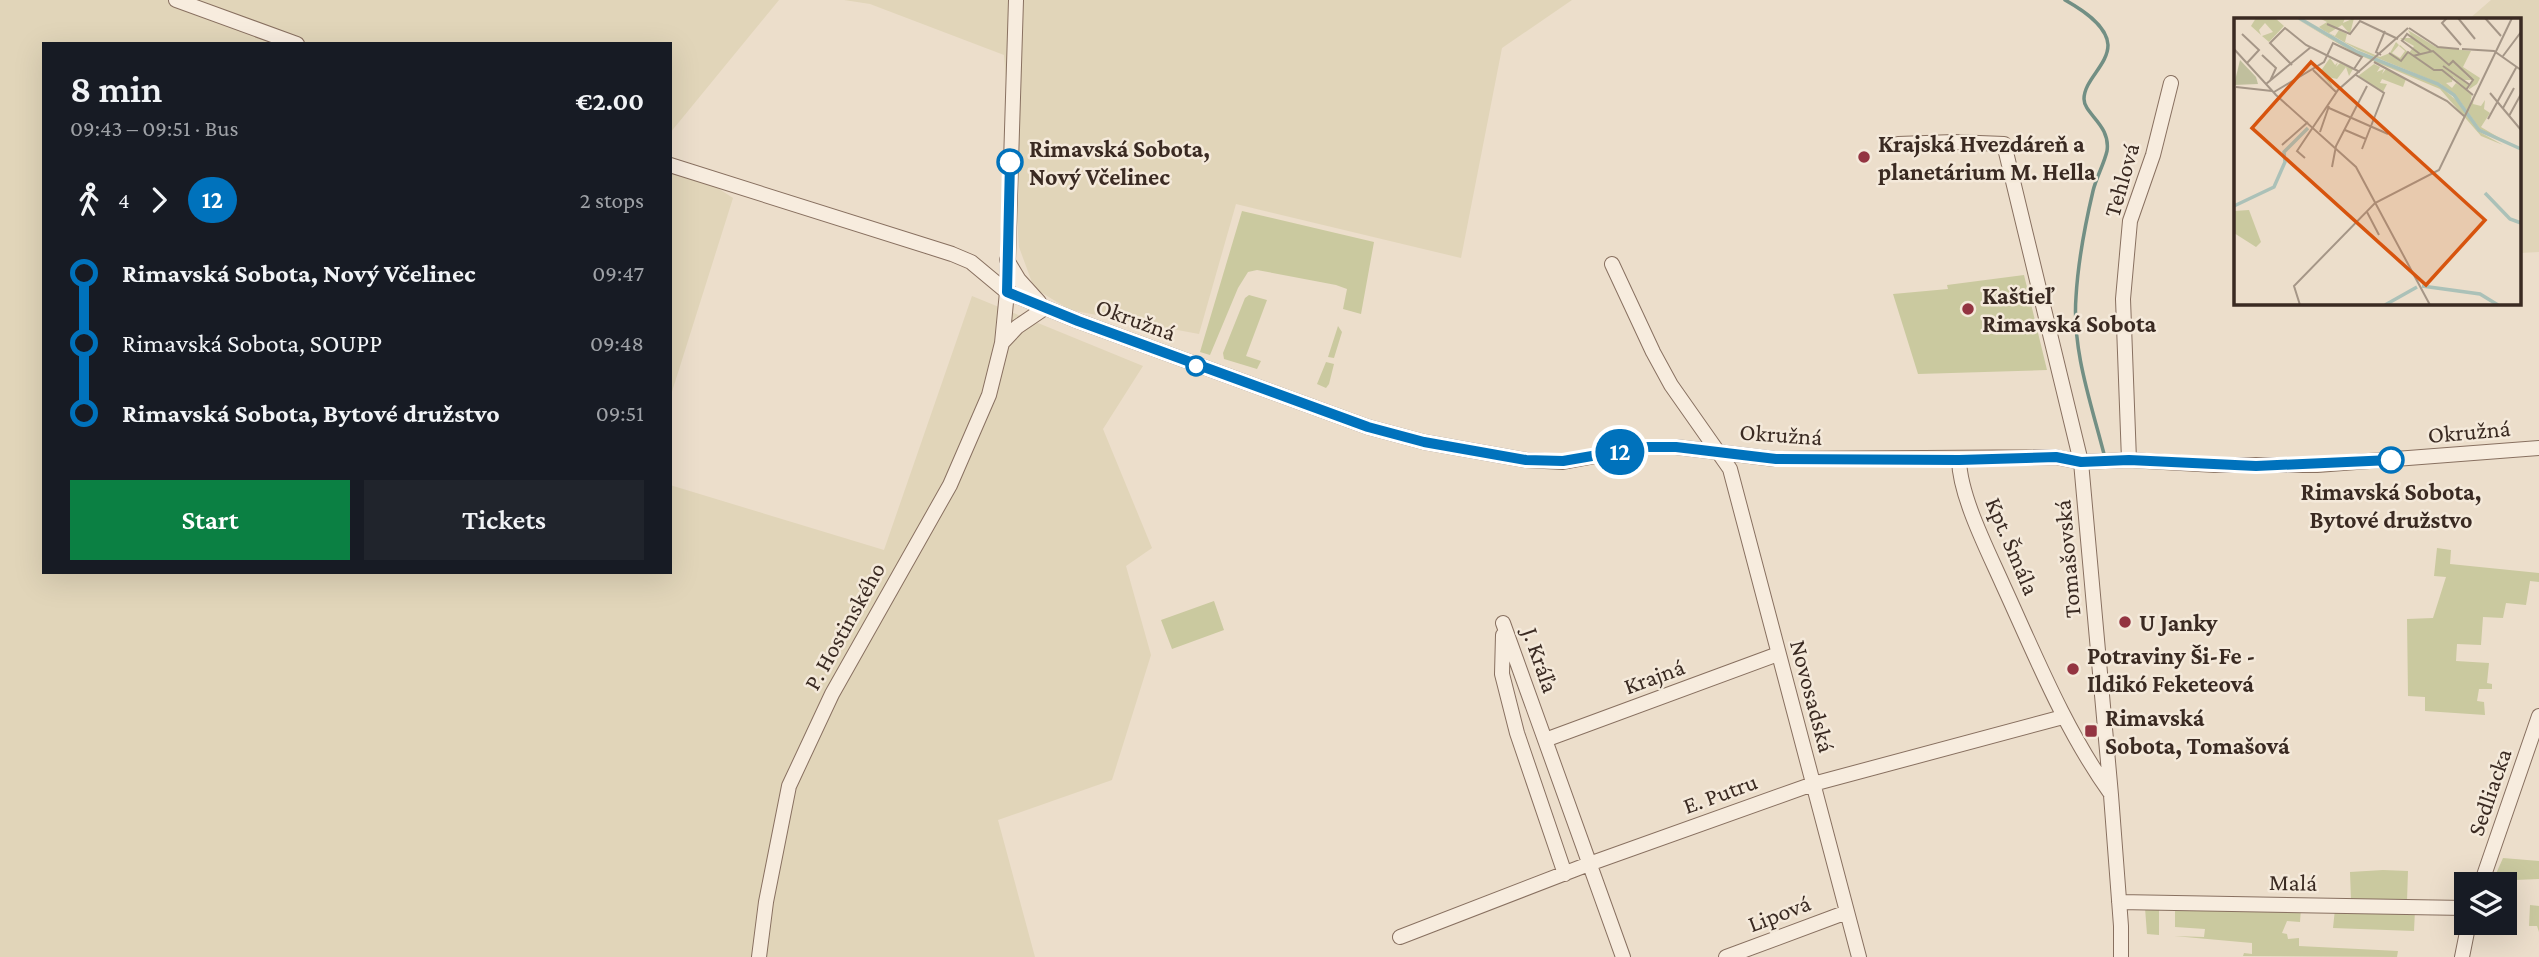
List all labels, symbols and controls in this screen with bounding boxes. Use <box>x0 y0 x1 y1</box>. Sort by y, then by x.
inset map <box>2234 18 2522 304</box>
text: 8 min <box>70 68 162 110</box>
text: €2.00 <box>575 87 644 116</box>
text: 09:43 – 09:51 · Bus <box>70 115 239 141</box>
place label: Krajská Hvezdáreň a planetárium M. Hella <box>1878 130 2096 185</box>
place label: Rimavská Sobota, Nový Včelinec <box>1029 135 1210 190</box>
street label: Tehlová <box>2098 140 2144 220</box>
marker: Rimavská Sobota, Nový Včelinec <box>997 149 1023 175</box>
marker: Krajská Hvezdáreň a planetárium M. Hella <box>1856 149 1872 165</box>
icon: walk <box>70 181 108 219</box>
icon: forward <box>140 181 178 219</box>
text: 12 <box>202 186 223 213</box>
text: 4 <box>118 187 130 213</box>
text: 2 stops <box>580 187 644 213</box>
text: Rimavská Sobota, Nový Včelinec <box>122 259 476 288</box>
text: 09:47 <box>592 260 644 286</box>
place label: Kaštieľ Rimavská Sobota <box>1982 282 2157 337</box>
street label: Okružná <box>1092 292 1180 346</box>
marker: Kaštieľ Rimavská Sobota <box>1960 301 1976 317</box>
text: Rimavská Sobota, SOUPP <box>122 329 382 358</box>
text: 09:48 <box>590 330 644 356</box>
unlabelled marker <box>1186 356 1206 376</box>
text: Rimavská Sobota, Bytové družstvo <box>122 399 500 428</box>
text: 09:51 <box>596 400 644 426</box>
street label: Okružná <box>2426 414 2512 448</box>
street label: Okružná <box>1739 418 1823 450</box>
line badge: 12 <box>1588 429 1652 475</box>
text: 12 <box>1609 438 1631 465</box>
marker: Rimavská Sobota, Bytové družstvo <box>2378 447 2404 473</box>
place label: Rimavská Sobota, Bytové družstvo <box>2301 478 2481 533</box>
button: Start <box>70 480 350 560</box>
button: Tickets <box>364 480 644 560</box>
street label: Kpt. Šmála <box>1980 493 2046 599</box>
street label: Tomašovská <box>2048 499 2086 619</box>
street label: P. Hostinského <box>798 558 890 694</box>
place label: U Janky <box>2139 609 2218 636</box>
marker: U Janky <box>2117 614 2133 630</box>
street label: J. Kráľa <box>1517 622 1565 696</box>
street label: Novosadská <box>1785 637 1841 755</box>
place label: Potraviny Ši-Fe - Ildikó Feketeová <box>2087 642 2255 697</box>
street label: Krajná <box>1620 653 1688 699</box>
marker: Potraviny Ši-Fe - Ildikó Feketeová <box>2065 661 2081 677</box>
place label: Rimavská Sobota, Tomašová <box>2105 704 2290 760</box>
marker: Rimavská Sobota, Tomašová <box>2083 723 2099 739</box>
street label: Sedliacka <box>2462 745 2516 839</box>
street label: E. Putru <box>1679 767 1761 819</box>
street label: Malá <box>2269 868 2317 896</box>
map controls <box>2454 872 2517 935</box>
button: layers <box>2454 872 2517 935</box>
street label: Lipová <box>1744 889 1814 937</box>

